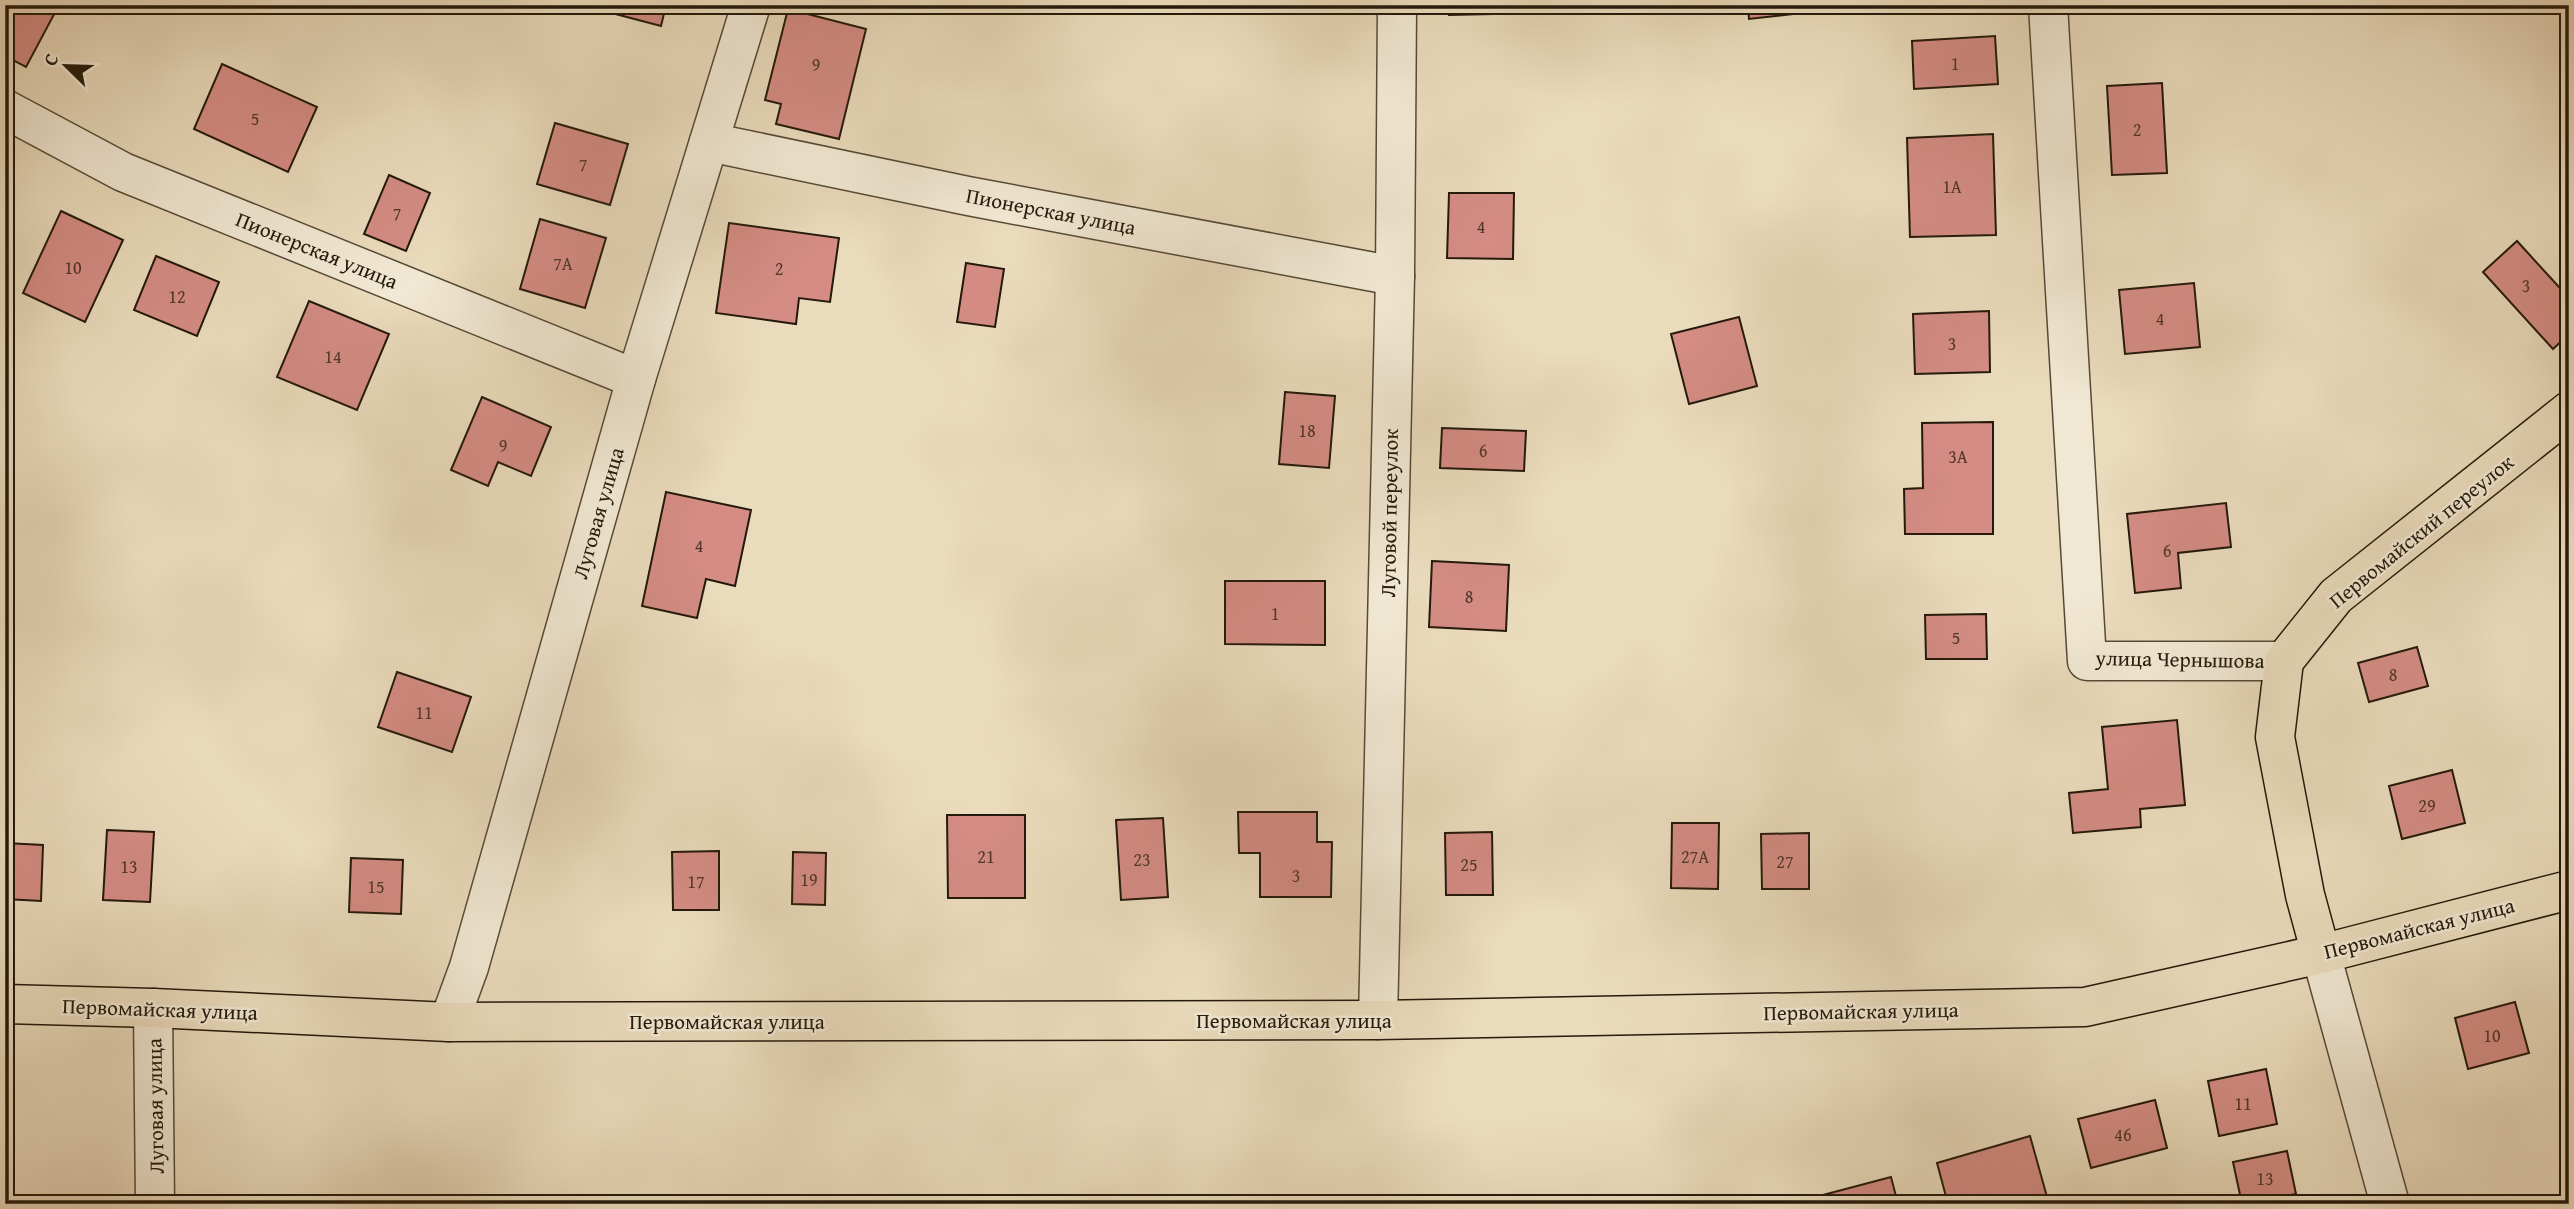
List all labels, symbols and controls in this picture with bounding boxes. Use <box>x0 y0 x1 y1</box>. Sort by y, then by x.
north arrow <box>32 32 102 102</box>
text: С <box>35 49 65 70</box>
house number: 1 <box>1951 50 1959 77</box>
house number: 9 <box>812 51 820 78</box>
house number: 5 <box>251 105 259 132</box>
house number: 2 <box>2133 116 2141 143</box>
house number: 7 <box>579 151 587 178</box>
house number: 1А <box>1942 173 1962 200</box>
street label: Пионерская улица <box>963 179 1139 243</box>
house number: 7 <box>393 200 401 227</box>
street label: Пионерская улица <box>231 203 403 297</box>
house number: 4 <box>1477 213 1485 240</box>
house number: 7А <box>553 250 573 277</box>
house number: 10 <box>64 254 82 281</box>
house number: 2 <box>775 255 783 282</box>
house number: 3 <box>2522 272 2530 299</box>
house number: 12 <box>168 283 186 310</box>
house number: 4 <box>2156 305 2164 332</box>
house number: 3 <box>1948 330 1956 357</box>
house number: 14 <box>324 343 342 370</box>
house number: 18 <box>1298 417 1316 444</box>
street label: Луговой переулок <box>1372 428 1406 598</box>
house number: 9 <box>499 432 507 459</box>
house number: 6 <box>1479 437 1487 464</box>
street label: Луговая улица <box>564 443 632 583</box>
house number: 3А <box>1948 443 1968 470</box>
street label: Первомайский переулок <box>2322 447 2520 615</box>
house number: 4 <box>695 532 703 559</box>
house number: 6 <box>2163 537 2171 564</box>
house number: 8 <box>1465 583 1473 610</box>
house number: 1 <box>1271 600 1279 627</box>
house number: 5 <box>1952 624 1960 651</box>
street label: улица Чернышова <box>2094 642 2265 676</box>
house number: 8 <box>2389 661 2397 688</box>
house number: 11 <box>415 699 433 726</box>
house number: 29 <box>2418 792 2436 819</box>
house number: 21 <box>977 843 995 870</box>
house number: 27А <box>1681 843 1709 870</box>
house number: 23 <box>1133 846 1151 873</box>
house number: 27 <box>1776 848 1794 875</box>
house number: 25 <box>1460 851 1478 878</box>
house number: 13 <box>120 853 138 880</box>
house number: 3 <box>1292 862 1300 889</box>
house number: 19 <box>800 866 818 893</box>
house number: 17 <box>687 868 705 895</box>
house number: 15 <box>367 873 385 900</box>
street label: Первомайская улица <box>2320 889 2518 967</box>
street label: Первомайская улица <box>62 990 258 1028</box>
street label: Первомайская улица <box>1763 994 1959 1028</box>
street label: Первомайская улица <box>1196 1005 1392 1036</box>
street label: Первомайская улица <box>629 1006 825 1037</box>
house number: 10 <box>2483 1022 2501 1049</box>
street label: Луговая улица <box>138 1038 172 1174</box>
house number: 11 <box>2234 1090 2252 1117</box>
house number: 46 <box>2114 1121 2132 1148</box>
house number: 13 <box>2256 1165 2274 1192</box>

